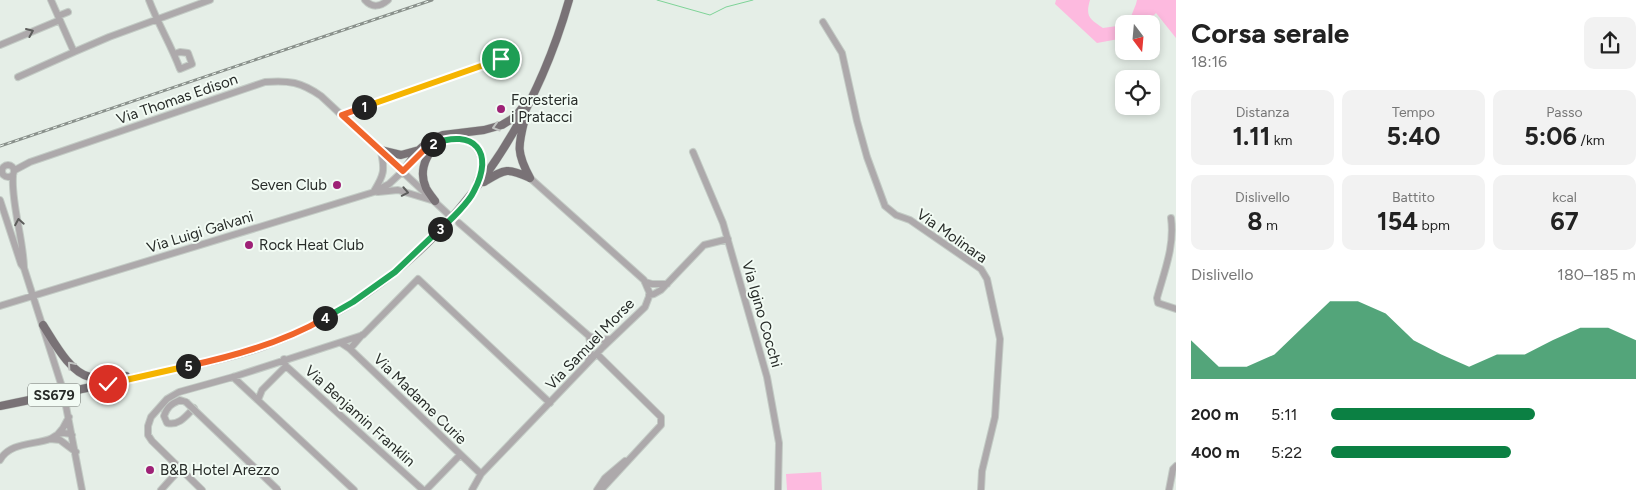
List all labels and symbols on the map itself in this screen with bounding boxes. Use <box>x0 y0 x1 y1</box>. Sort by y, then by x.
north arrow <box>1115 15 1160 60</box>
one-way arrow <box>25 28 34 39</box>
pin <box>480 38 522 80</box>
street label: Via Thomas Edison <box>114 70 240 128</box>
place label: Foresteria i Pratacci <box>511 91 578 126</box>
pin: 1 <box>352 94 376 120</box>
marker: Foresteria i Pratacci <box>495 103 507 115</box>
one-way arrow <box>492 121 500 131</box>
pin: 2 <box>420 132 446 156</box>
place label: Seven Club <box>251 176 327 194</box>
marker: Seven Club <box>331 179 343 191</box>
one-way arrow <box>400 186 409 197</box>
street label: Via Molinara <box>913 205 991 267</box>
street label: Via Luigi Galvani <box>145 207 255 257</box>
pin: 3 <box>428 216 452 242</box>
one-way arrow <box>14 217 24 226</box>
place label: Rock Heat Club <box>259 236 364 254</box>
marker: Rock Heat Club <box>243 239 255 251</box>
street label: Via Igino Cocchi <box>738 259 786 369</box>
street label: Via Samuel Morse <box>542 295 638 393</box>
pin: 4 <box>312 306 338 330</box>
street label: Via Madame Curie <box>370 350 470 448</box>
pin: 5 <box>176 354 200 378</box>
one-way arrow <box>68 361 77 370</box>
street label: Via Benjamin Franklin <box>301 362 419 470</box>
pin <box>87 363 129 405</box>
road number: SS679 <box>28 384 80 406</box>
place label: B&B Hotel Arezzo <box>160 461 280 479</box>
marker: B&B Hotel Arezzo <box>144 464 156 476</box>

